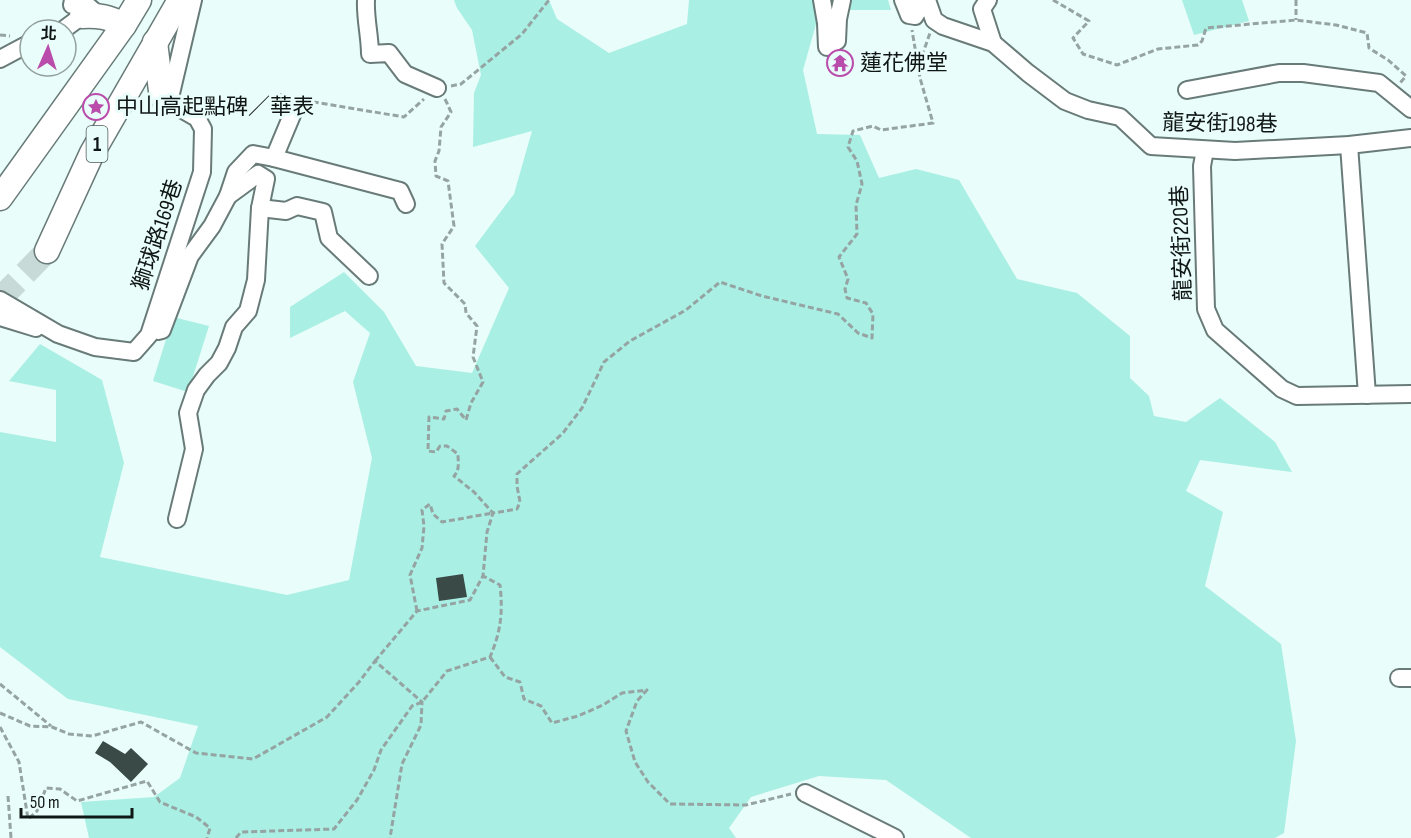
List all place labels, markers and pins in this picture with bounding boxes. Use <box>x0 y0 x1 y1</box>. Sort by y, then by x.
temple icon: 蓮花佛堂 <box>825 48 855 78</box>
place label: 蓮花佛堂 <box>860 50 948 77</box>
place icon: 中山高起點碑／華表 <box>81 92 111 122</box>
place label: 中山高起點碑／華表 <box>116 94 314 121</box>

